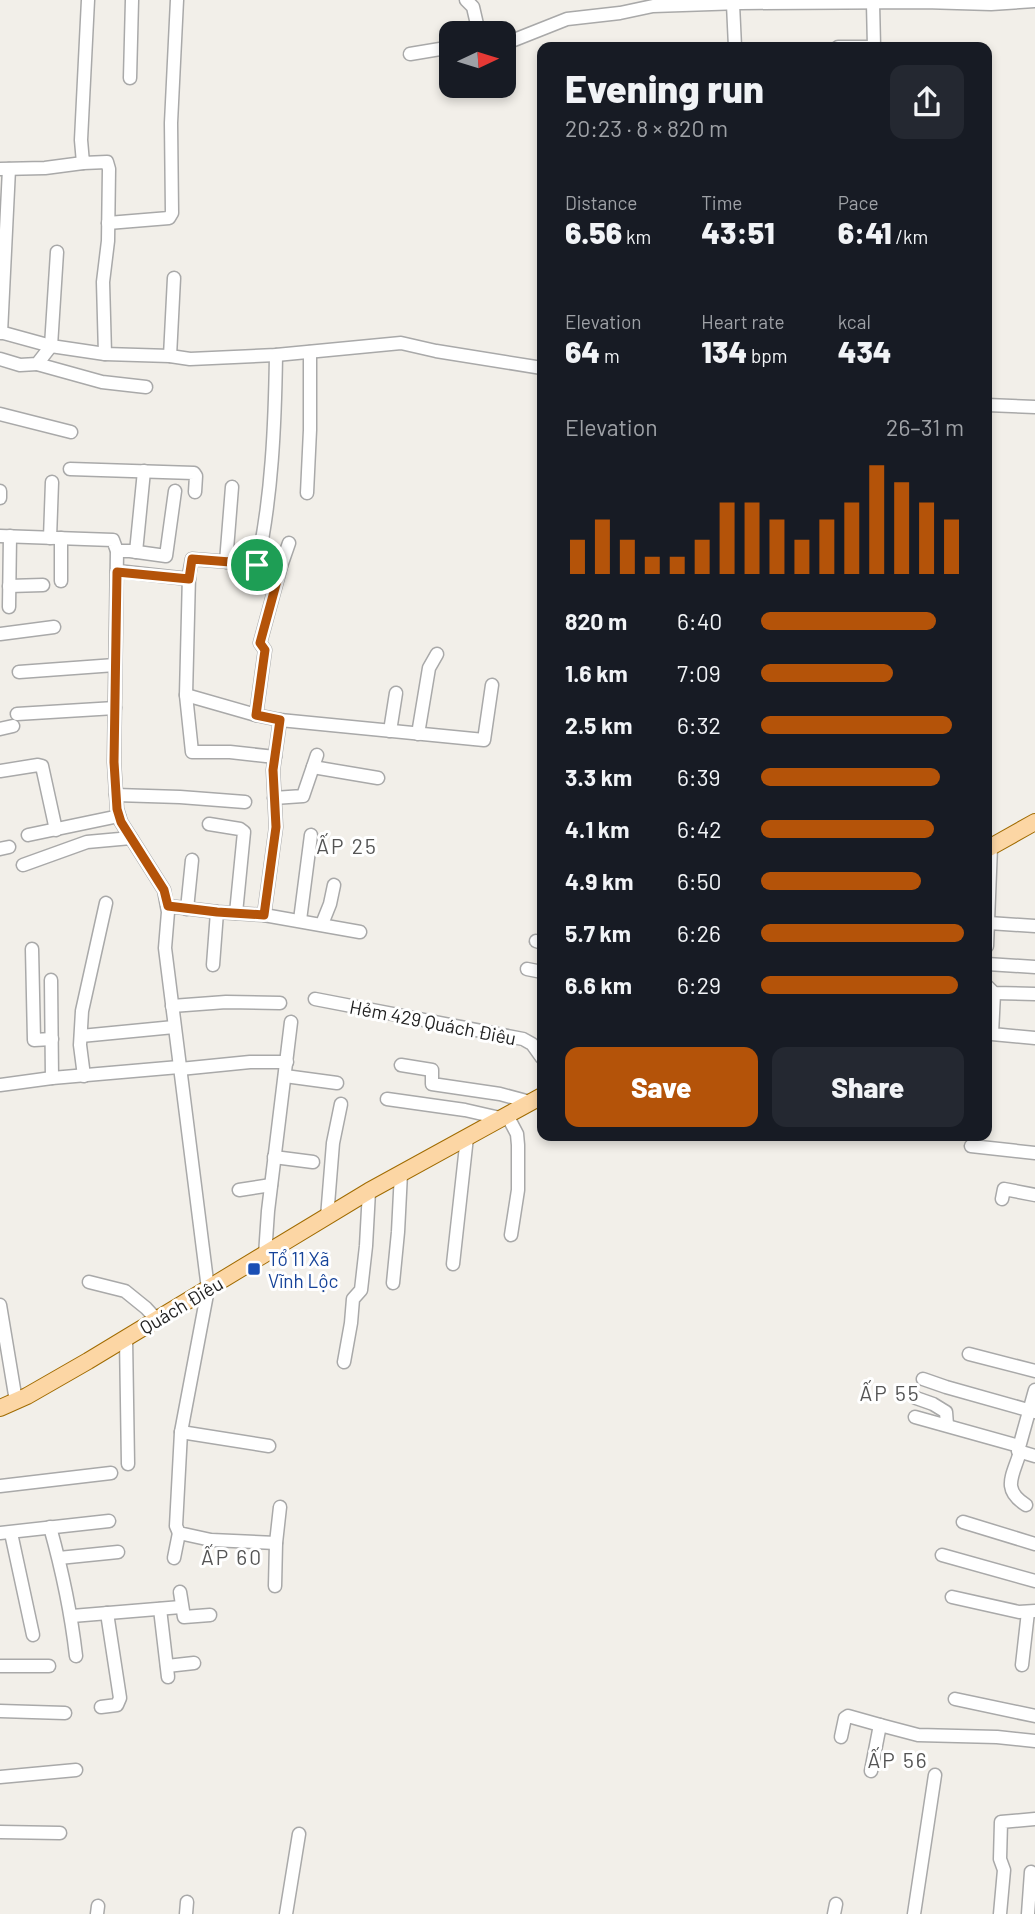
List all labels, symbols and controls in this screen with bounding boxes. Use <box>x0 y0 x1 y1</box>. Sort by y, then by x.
north arrow <box>439 21 516 98</box>
map controls <box>439 21 516 98</box>
text: Evening run <box>565 65 764 111</box>
button: share <box>890 65 964 139</box>
text: 20:23 · 8 × 820 m <box>565 114 728 142</box>
text: Distance <box>565 191 637 214</box>
text: Time <box>701 191 742 214</box>
text: Pace <box>838 191 879 214</box>
text: 6.56 <box>565 214 622 250</box>
text: 43:51 <box>701 214 775 250</box>
text: 6:41 <box>838 214 892 250</box>
text: km <box>622 225 651 248</box>
text: /km <box>892 225 928 248</box>
text: Elevation <box>565 310 642 333</box>
text: Heart rate <box>701 310 785 333</box>
text: kcal <box>838 310 871 333</box>
text: 64 <box>565 333 600 369</box>
text: 134 <box>701 333 747 369</box>
text: 434 <box>838 333 892 369</box>
text: m <box>600 344 620 367</box>
text: bpm <box>747 344 788 367</box>
text: Elevation <box>565 413 658 441</box>
text: 26–31 m <box>886 413 964 441</box>
pin <box>227 535 287 595</box>
icon: arrive <box>238 546 276 584</box>
text: 820 m <box>565 607 627 635</box>
text: 6:40 <box>677 607 722 635</box>
text: 1.6 km <box>565 659 628 687</box>
text: 7:09 <box>677 659 721 687</box>
text: 2.5 km <box>565 711 633 739</box>
text: 6:32 <box>677 711 721 739</box>
text: 3.3 km <box>565 763 632 791</box>
text: 6:39 <box>677 763 720 791</box>
text: 4.1 km <box>565 815 629 843</box>
text: 6:42 <box>677 815 722 843</box>
district label: ẤP 25 <box>316 833 378 858</box>
text: 4.9 km <box>565 867 633 895</box>
text: 6:50 <box>677 867 721 895</box>
text: 5.7 km <box>565 919 631 947</box>
text: 6:26 <box>677 919 721 947</box>
text: 6.6 km <box>565 971 632 999</box>
text: 6:29 <box>677 971 721 999</box>
street label: Hẻm 429 Quách Điêu <box>348 995 518 1049</box>
button: Save <box>565 1047 758 1127</box>
button: Share <box>772 1047 964 1127</box>
place label: Tổ 11 Xã Vĩnh Lộc <box>268 1247 338 1292</box>
marker: Tổ 11 Xã Vĩnh Lộc <box>246 1261 262 1277</box>
street label: Quách Điêu <box>135 1271 227 1339</box>
district label: ẤP 55 <box>860 1380 920 1405</box>
district label: ẤP 60 <box>201 1544 263 1569</box>
district label: ẤP 56 <box>868 1747 929 1772</box>

